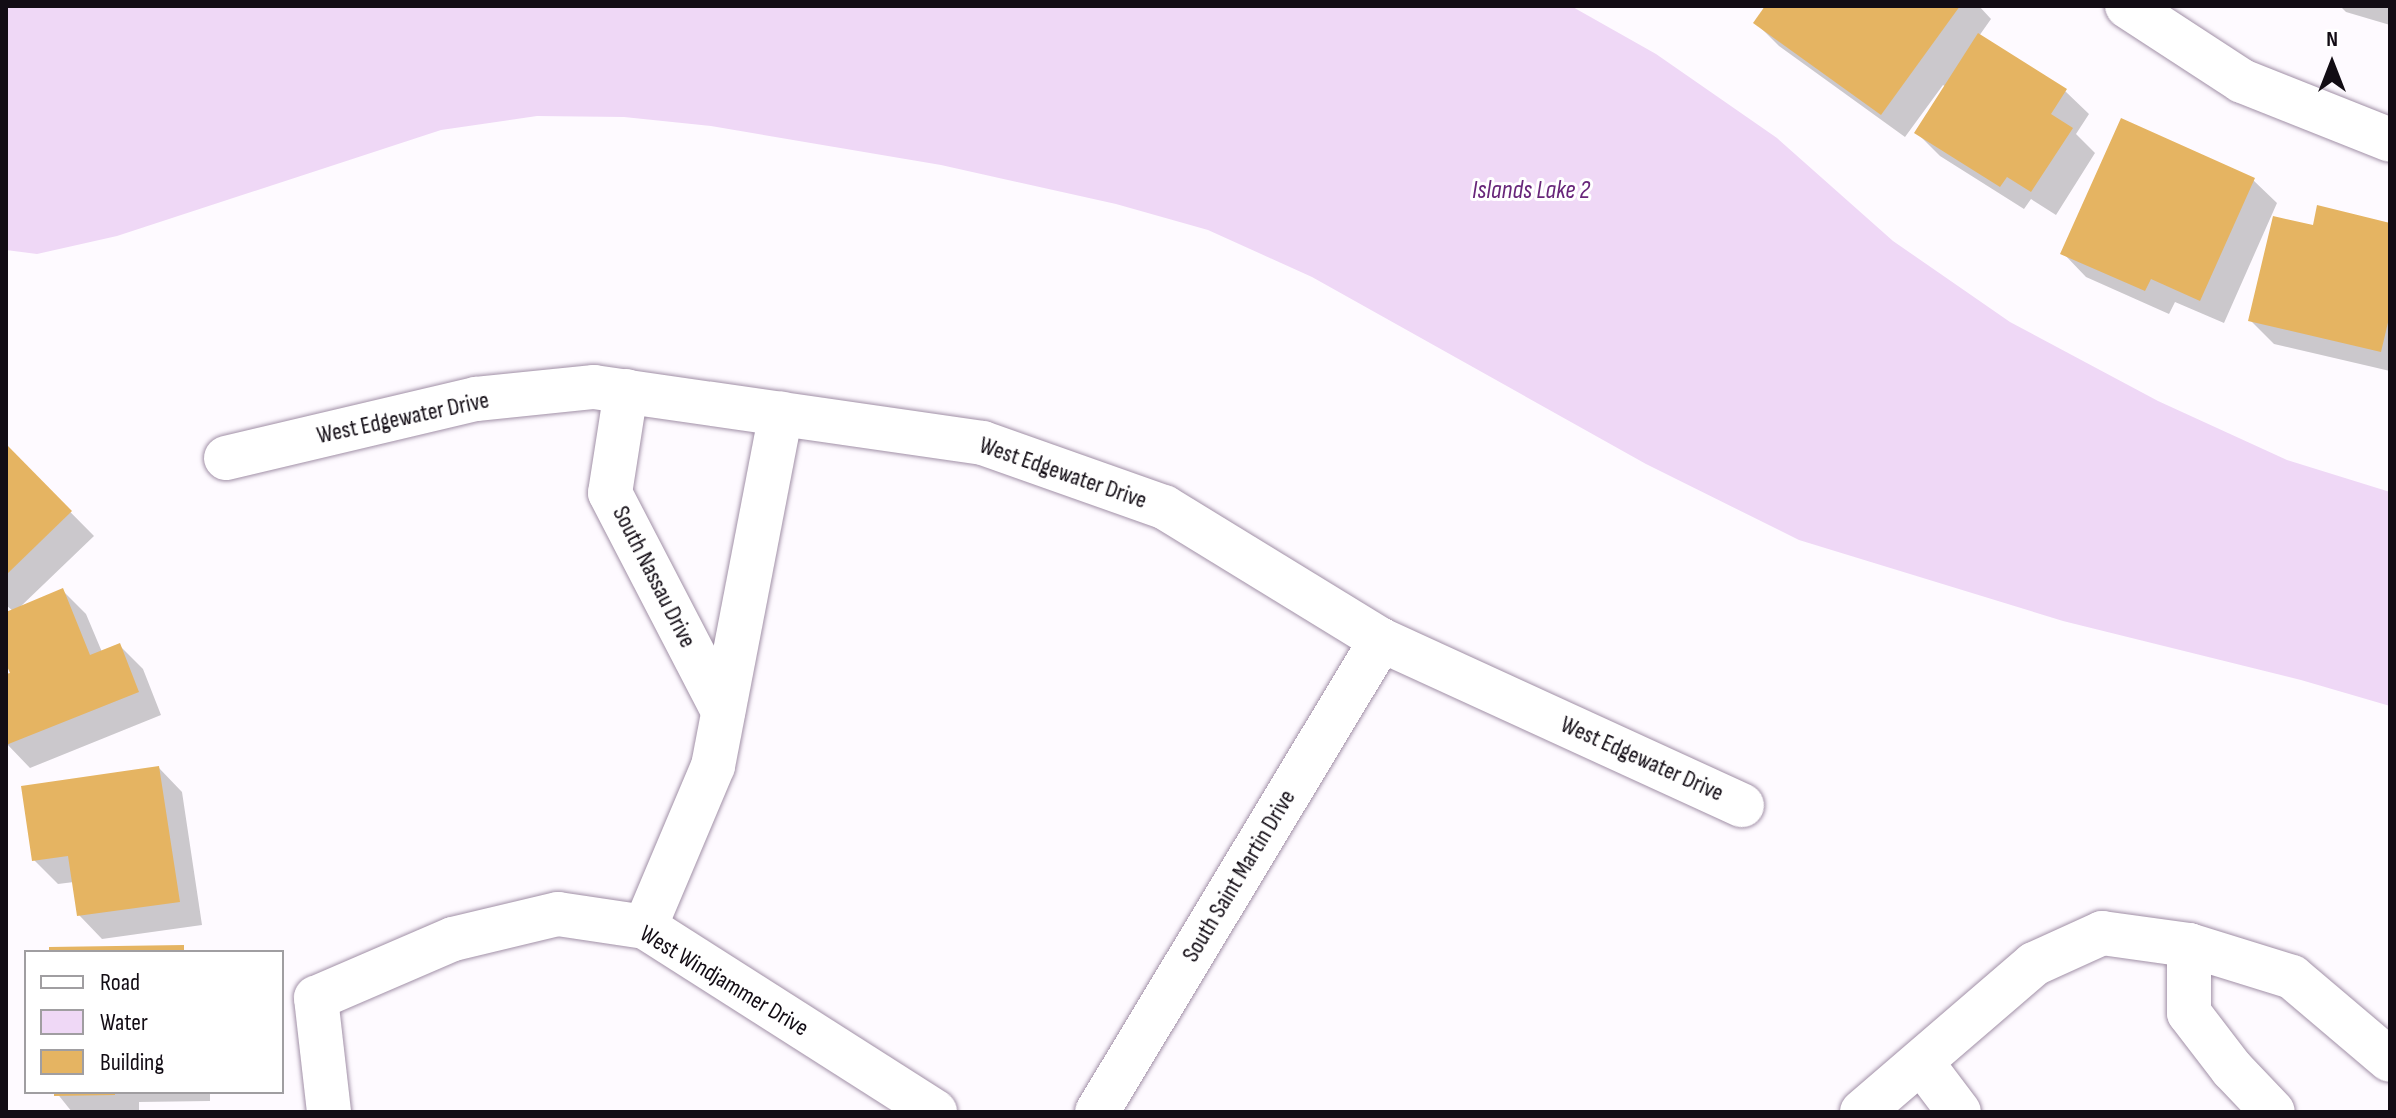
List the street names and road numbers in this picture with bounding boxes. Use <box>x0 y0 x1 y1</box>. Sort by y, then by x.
street label: West Edgewater Drive <box>314 386 492 450</box>
street label: West Edgewater Drive <box>975 431 1151 515</box>
street label: South Nassau Drive <box>606 501 702 653</box>
street label: West Edgewater Drive <box>1556 710 1728 808</box>
street label: South Saint Martin Drive <box>1176 785 1302 967</box>
street label: West Windjammer Drive <box>634 919 814 1043</box>

